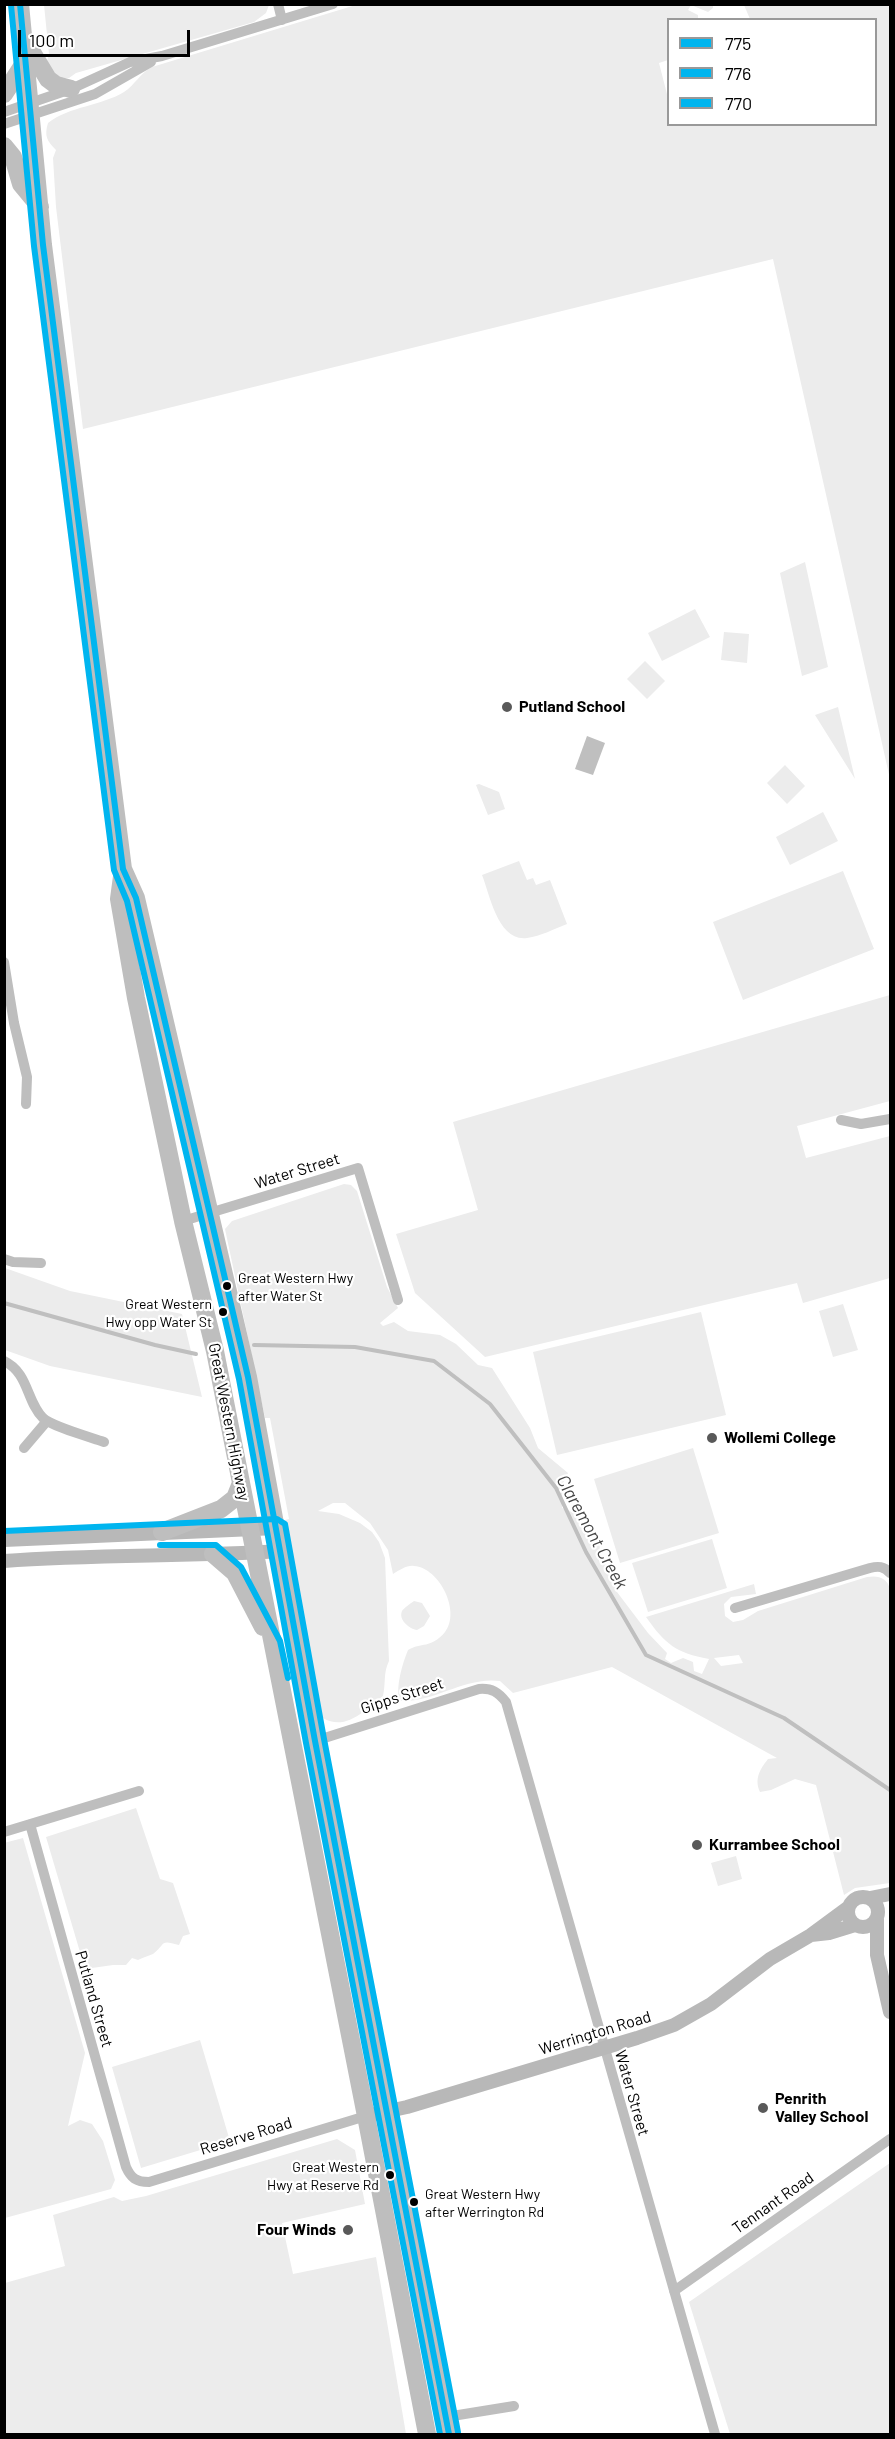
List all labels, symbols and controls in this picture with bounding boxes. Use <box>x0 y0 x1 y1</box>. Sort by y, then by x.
scale bar <box>21 18 194 56</box>
legend <box>667 18 877 126</box>
text: 100 m <box>29 29 74 51</box>
text: 775 <box>725 32 751 54</box>
text: 776 <box>725 62 751 84</box>
text: 770 <box>725 92 752 114</box>
place label: Putland School <box>519 697 625 717</box>
marker: Putland School <box>500 700 514 714</box>
street label: Water Street <box>252 1149 342 1193</box>
place label: Great Western Hwy after Water St <box>238 1270 353 1302</box>
marker: Great Western Hwy after Water St <box>221 1280 233 1292</box>
place label: Great Western Hwy opp Water St <box>105 1296 212 1328</box>
marker: Great Western Hwy opp Water St <box>217 1306 229 1318</box>
street label: Great Western Highway <box>204 1341 254 1503</box>
place label: Wollemi College <box>724 1428 836 1448</box>
marker: Wollemi College <box>705 1431 719 1445</box>
water label: Claremont Creek <box>552 1471 632 1593</box>
street label: Gipps Street <box>358 1674 446 1718</box>
place label: Kurrambee School <box>709 1835 840 1855</box>
marker: Kurrambee School <box>690 1838 704 1852</box>
street label: Putland Street <box>71 1948 117 2050</box>
street label: Werrington Road <box>537 2007 653 2059</box>
street label: Water Street <box>611 2048 653 2138</box>
place label: Penrith Valley School <box>775 2089 868 2127</box>
marker: Penrith Valley School <box>756 2101 770 2115</box>
street label: Reserve Road <box>198 2113 294 2159</box>
place label: Great Western Hwy at Reserve Rd <box>267 2159 379 2192</box>
street label: Tennant Road <box>729 2168 817 2238</box>
marker: Great Western Hwy at Reserve Rd <box>384 2169 396 2181</box>
place label: Great Western Hwy after Werrington Rd <box>425 2186 544 2218</box>
marker: Great Western Hwy after Werrington Rd <box>408 2196 420 2208</box>
place label: Four Winds <box>257 2220 336 2240</box>
marker: Four Winds <box>341 2223 355 2237</box>

